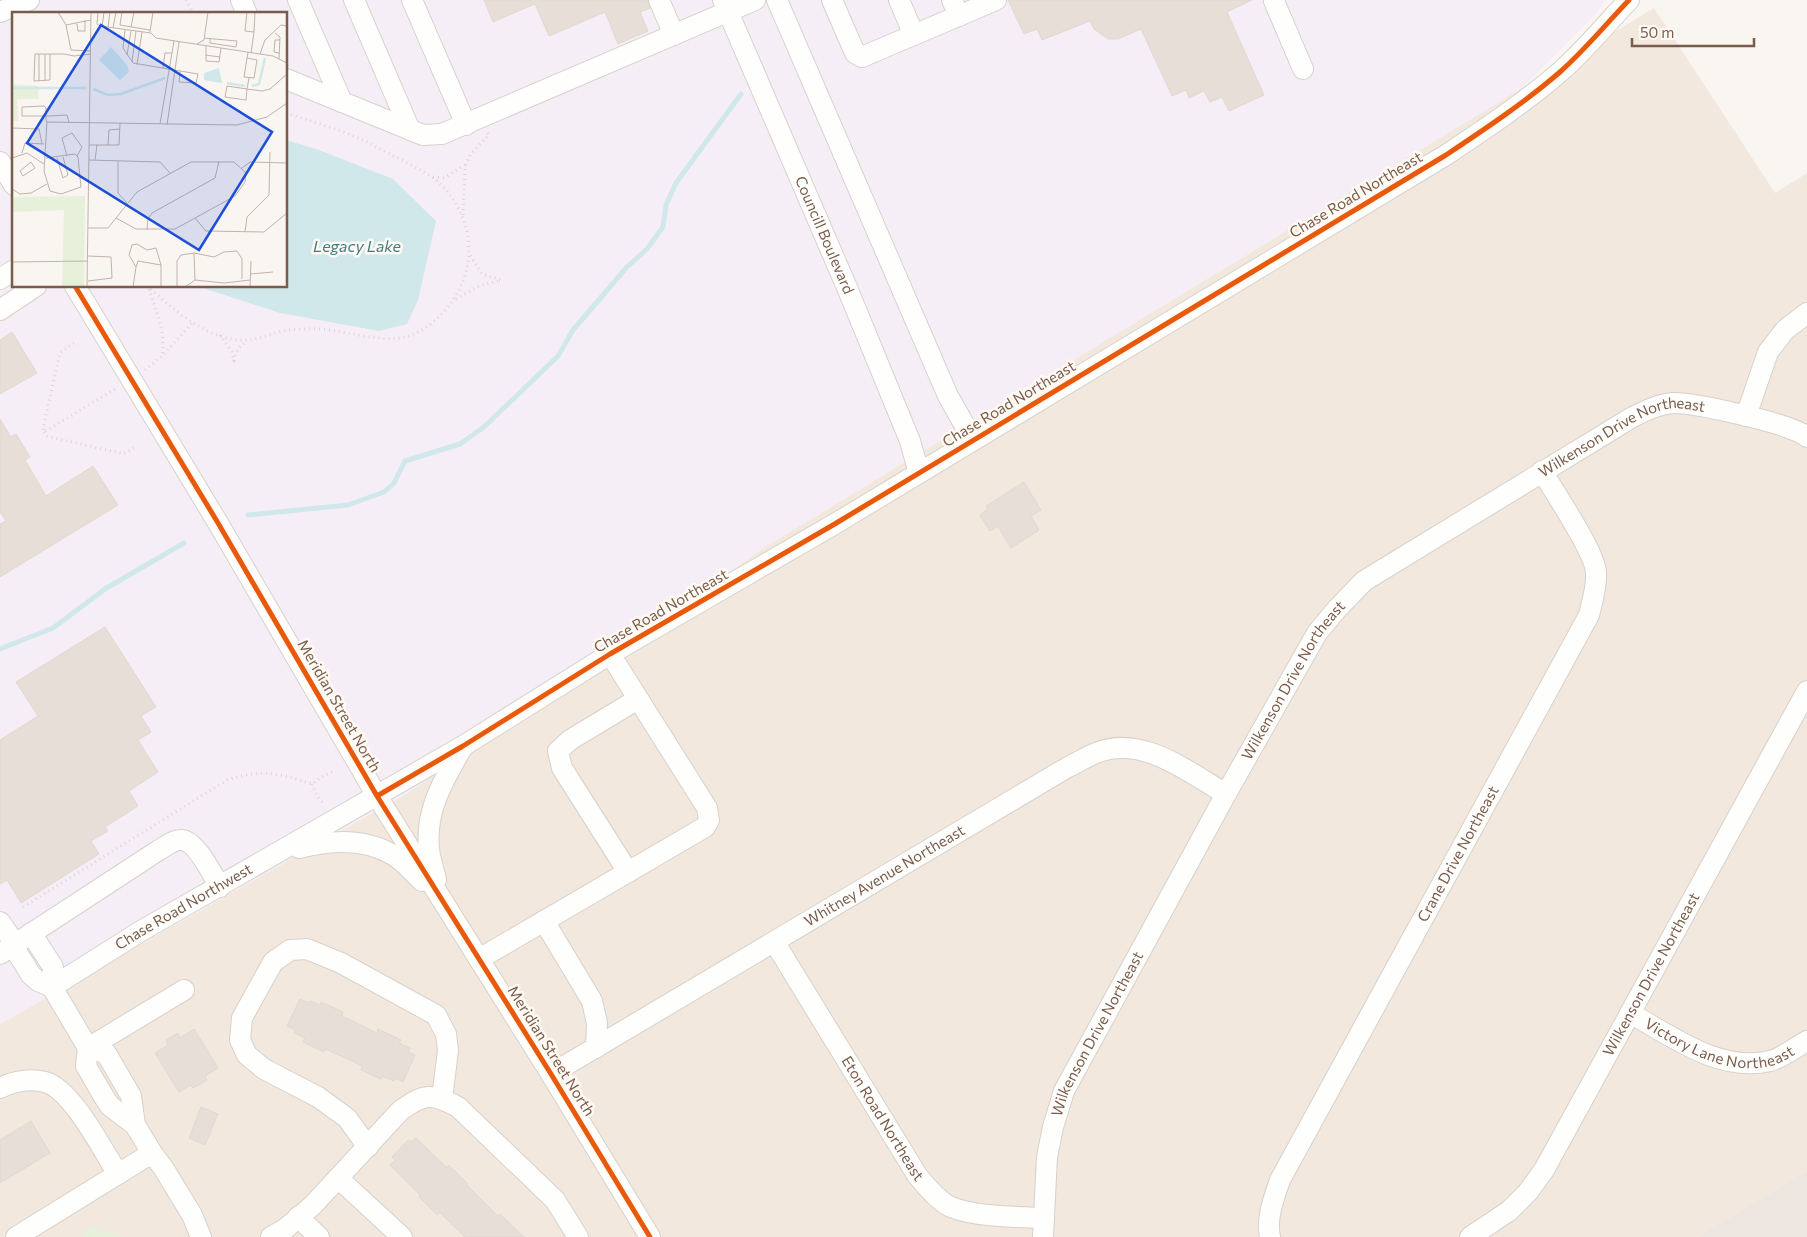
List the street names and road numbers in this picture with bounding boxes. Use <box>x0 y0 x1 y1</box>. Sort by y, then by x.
street label: Chase Road Northeast <box>1286 147 1425 241</box>
street label: Councill Boulevard <box>792 173 859 296</box>
street label: Chase Road Northeast <box>939 356 1078 450</box>
street label: Wilkenson Drive Northeast <box>1535 393 1707 480</box>
street label: Chase Road Northeast <box>590 564 731 656</box>
street label: Wilkenson Drive Northeast <box>1237 596 1348 763</box>
street label: Meridian Street North <box>295 636 385 775</box>
street label: Crane Drive Northeast <box>1413 783 1502 925</box>
street label: Whitney Avenue Northeast <box>801 820 968 930</box>
street label: Chase Road Northwest <box>111 859 255 953</box>
street label: Wilkenson Drive Northeast <box>1598 889 1703 1059</box>
street label: Wilkenson Drive Northeast <box>1047 948 1146 1118</box>
street label: Meridian Street North <box>504 982 599 1119</box>
street label: Victory Lane Northeast <box>1642 1014 1797 1071</box>
street label: Eton Road Northeast <box>838 1053 928 1184</box>

